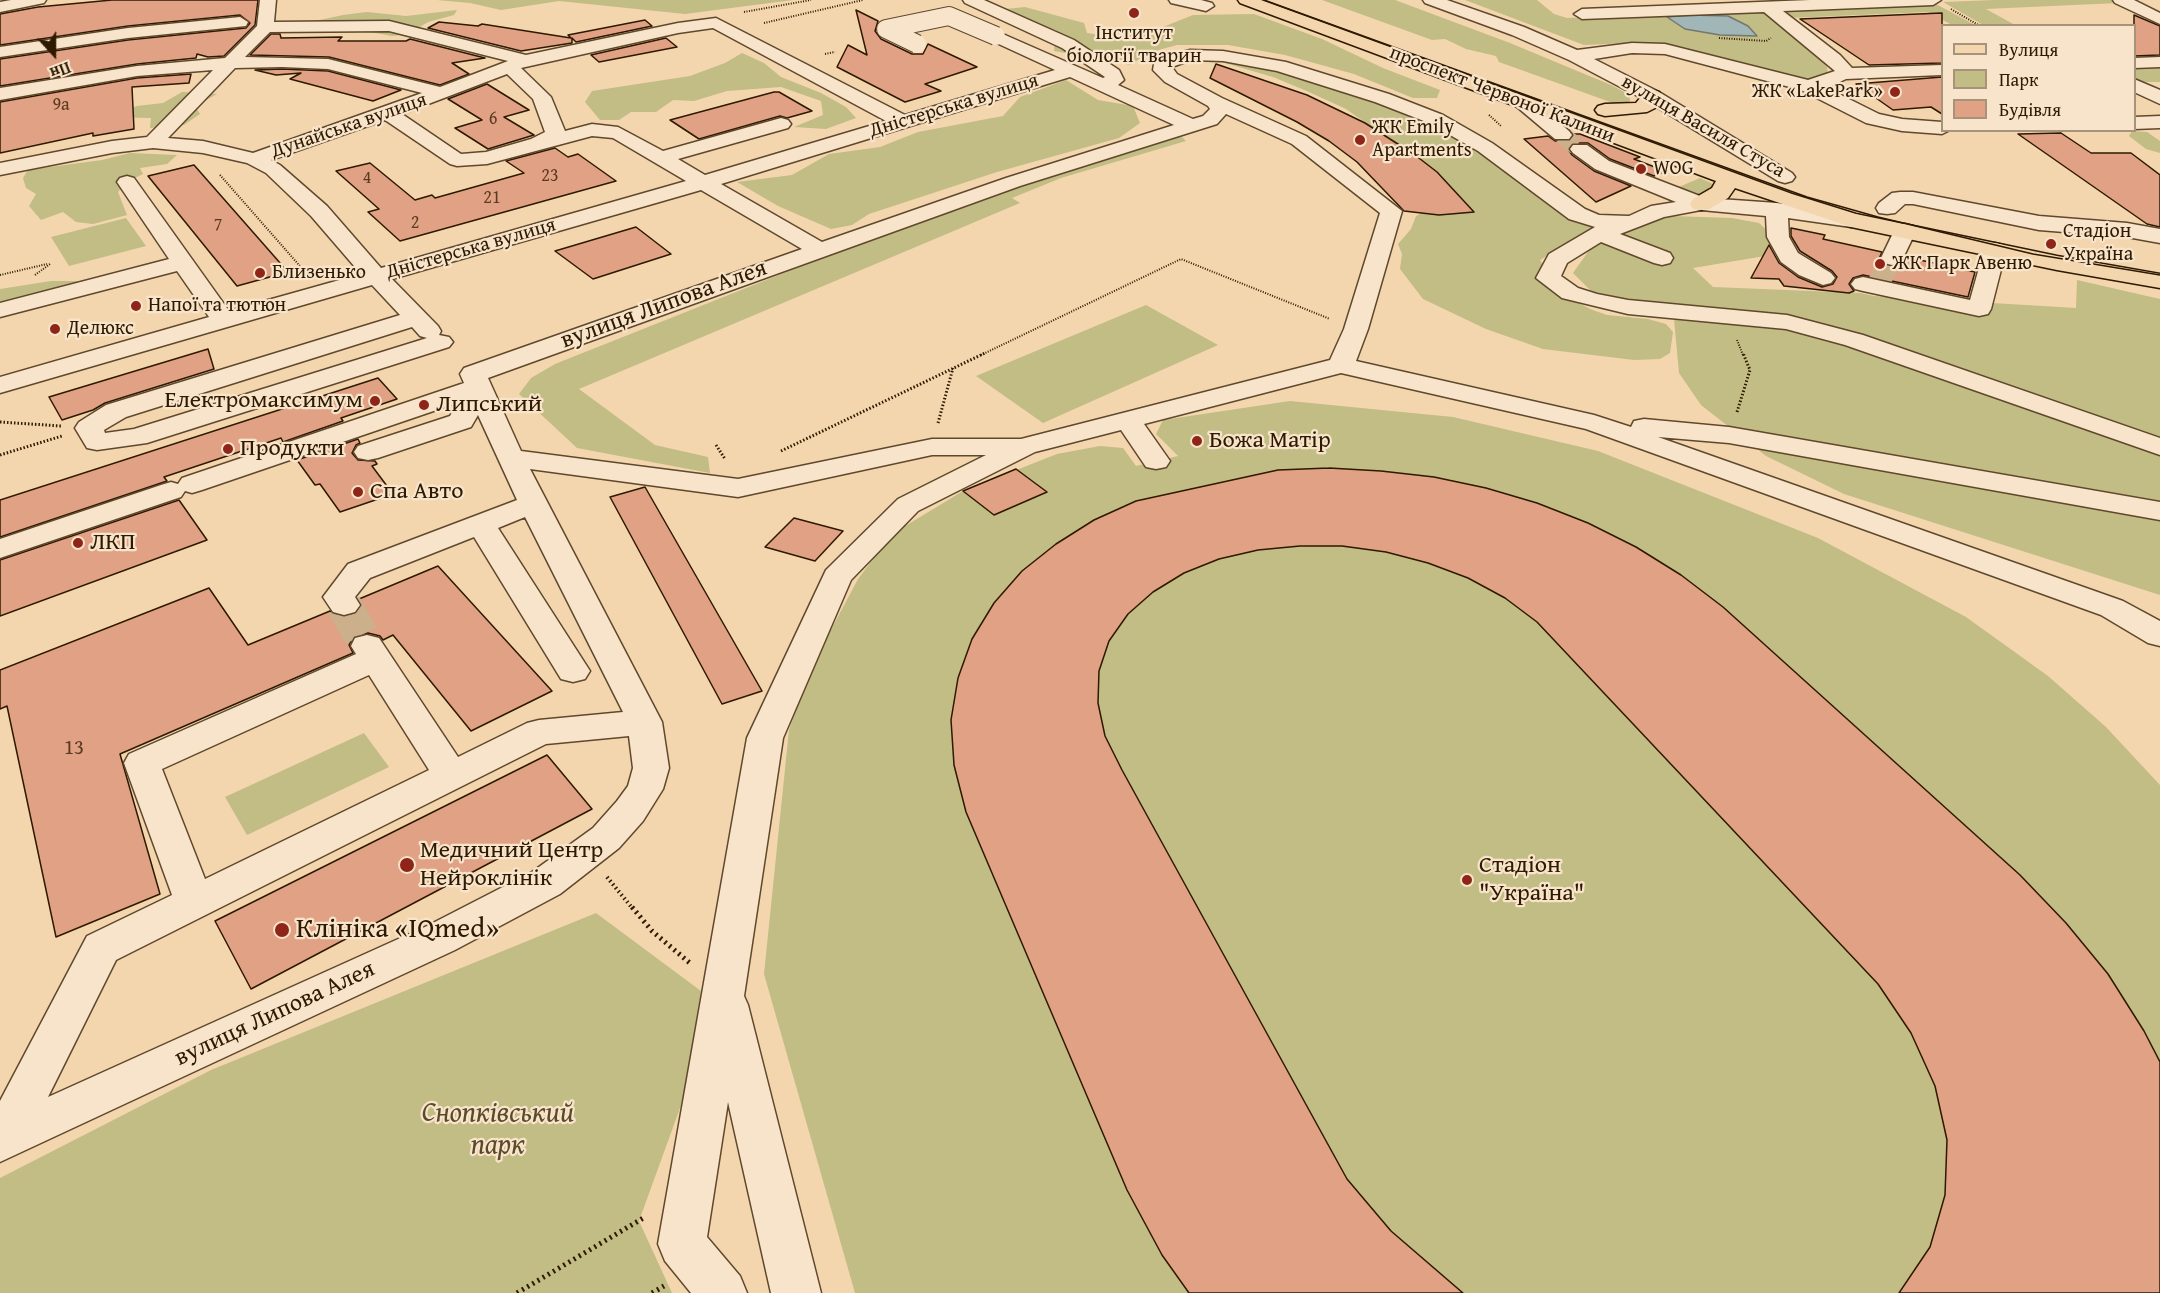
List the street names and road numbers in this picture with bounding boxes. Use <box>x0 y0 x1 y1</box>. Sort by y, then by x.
street label: проспект Червоної Калини <box>1386 41 1618 149</box>
street label: Дністерська вулиця <box>866 69 1042 143</box>
street label: вулиця Василя Стуса <box>1617 70 1789 184</box>
street label: Дунайська вулиця <box>268 88 430 164</box>
street label: Дністерська вулиця <box>383 213 559 285</box>
street label: вулиця Липова Алея <box>557 254 771 356</box>
street label: вулиця Липова Алея <box>170 955 380 1073</box>

